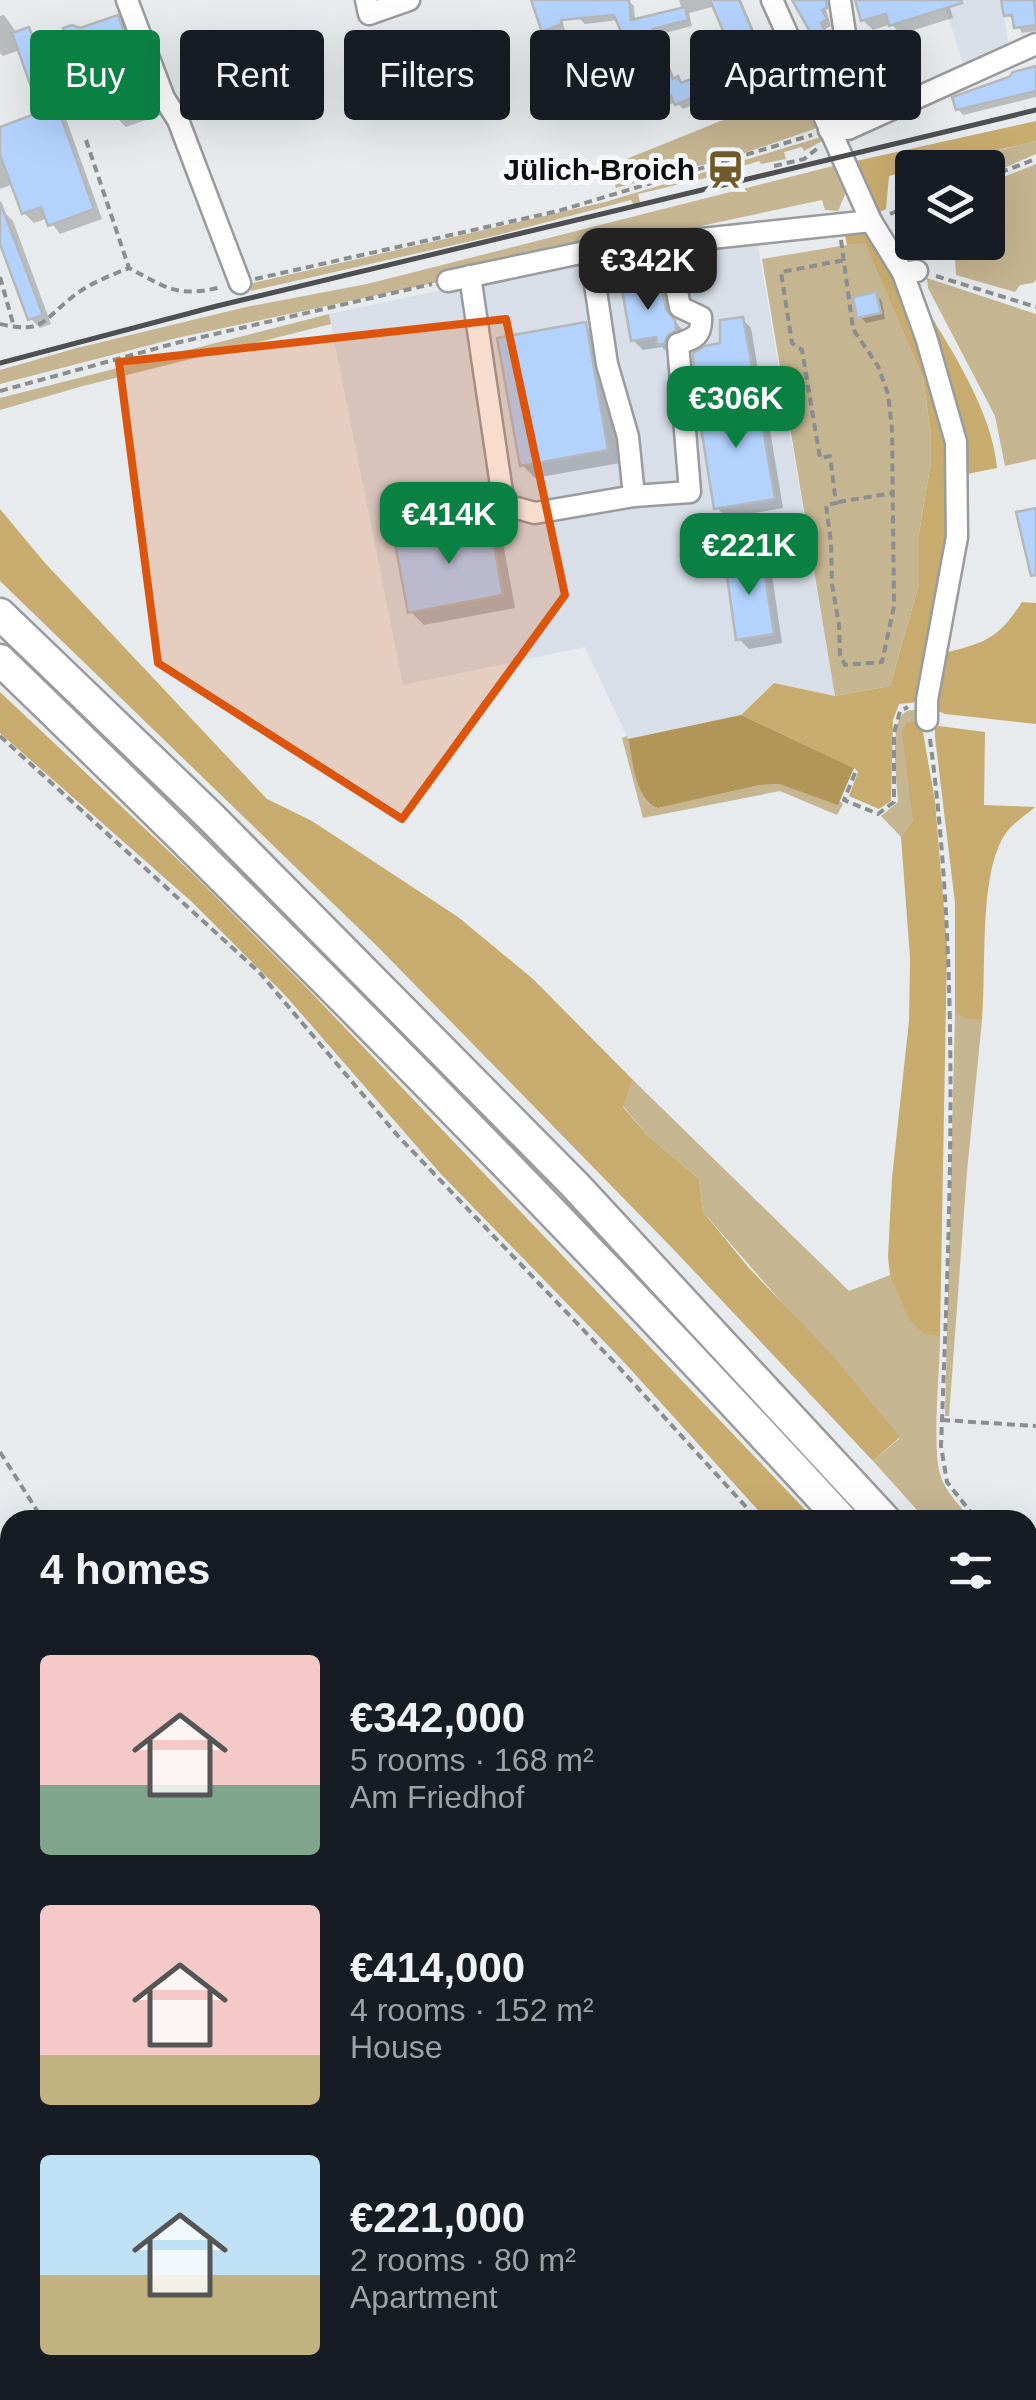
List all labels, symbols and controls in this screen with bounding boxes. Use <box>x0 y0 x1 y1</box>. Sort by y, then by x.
chip: Buy <box>30 30 160 120</box>
chip: Rent <box>180 30 324 120</box>
chip: Filters <box>344 30 510 120</box>
chip: New <box>530 30 670 120</box>
chip: Apartment <box>690 30 921 120</box>
station icon: Jülich-Broich <box>704 149 746 191</box>
map controls <box>895 150 1005 260</box>
button: layers <box>895 150 1005 260</box>
place label: Jülich-Broich <box>503 153 695 186</box>
pin: €342K <box>578 228 718 313</box>
text: €342K <box>601 242 695 278</box>
pin: €306K <box>666 366 806 451</box>
text: €306K <box>689 380 783 416</box>
pin: €414K <box>379 482 519 567</box>
text: €414K <box>402 496 496 532</box>
pin: €221K <box>679 513 819 598</box>
text: €221K <box>702 527 796 563</box>
icon: filters <box>943 1543 998 1598</box>
text: 4 homes <box>40 1546 210 1593</box>
text: €342,000 <box>350 1694 525 1741</box>
icon: home <box>120 1695 240 1815</box>
text: 5 rooms · 168 m² <box>350 1742 594 1778</box>
text: Am Friedhof <box>350 1779 524 1815</box>
text: €414,000 <box>350 1944 525 1991</box>
icon: home <box>120 1945 240 2065</box>
text: 4 rooms · 152 m² <box>350 1992 594 2028</box>
text: House <box>350 2029 443 2065</box>
text: €221,000 <box>350 2194 525 2241</box>
icon: home <box>120 2195 240 2315</box>
text: 2 rooms · 80 m² <box>350 2242 576 2278</box>
text: Apartment <box>350 2279 498 2315</box>

